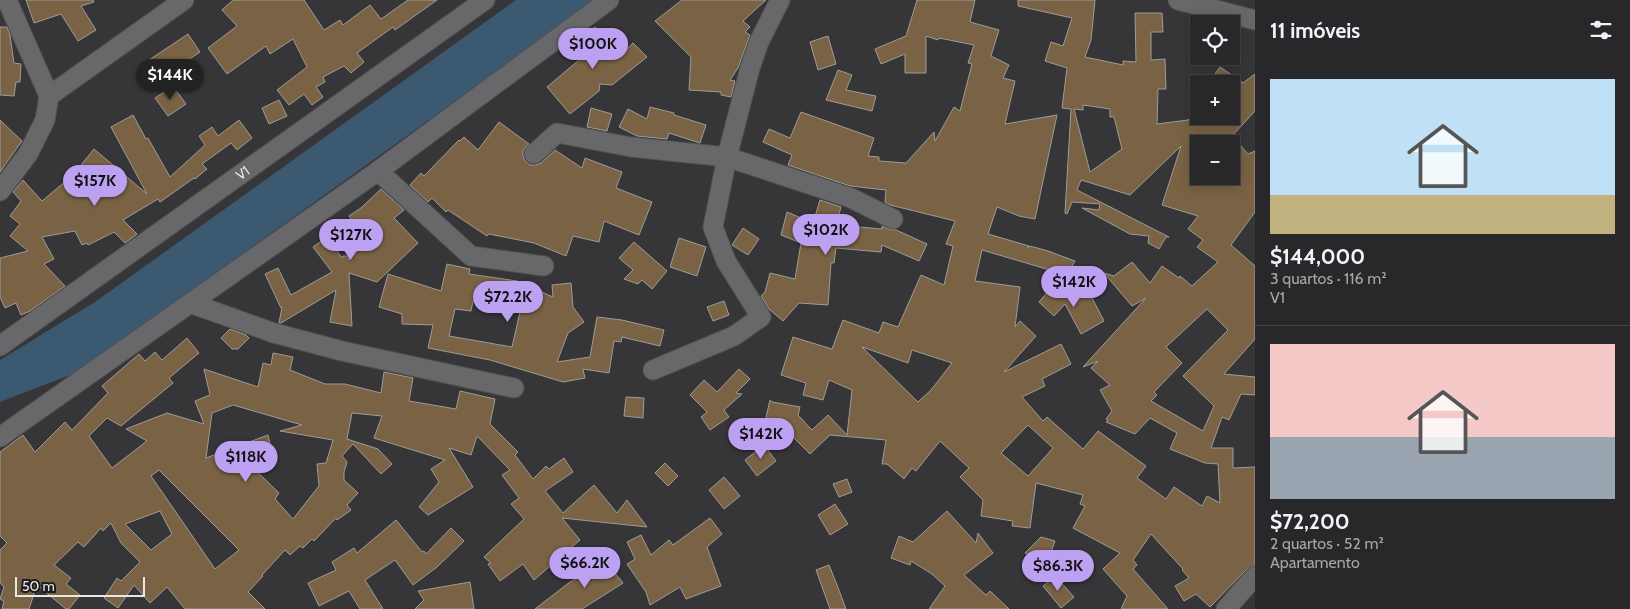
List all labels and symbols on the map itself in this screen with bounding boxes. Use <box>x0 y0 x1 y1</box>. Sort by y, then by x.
pin: $100K <box>558 28 628 70</box>
pin: $144K <box>135 58 205 101</box>
street label: V1 <box>232 162 253 184</box>
pin: $157K <box>60 164 130 207</box>
pin: $102K <box>791 214 861 256</box>
pin: $127K <box>316 218 386 261</box>
pin: $142K <box>1039 266 1109 308</box>
pin: $72.2K <box>467 280 549 323</box>
pin: $142K <box>726 418 796 460</box>
pin: $118K <box>211 440 281 483</box>
pin: $66.2K <box>544 546 626 589</box>
pin: $86.3K <box>1017 550 1099 592</box>
scale bar <box>15 574 145 597</box>

